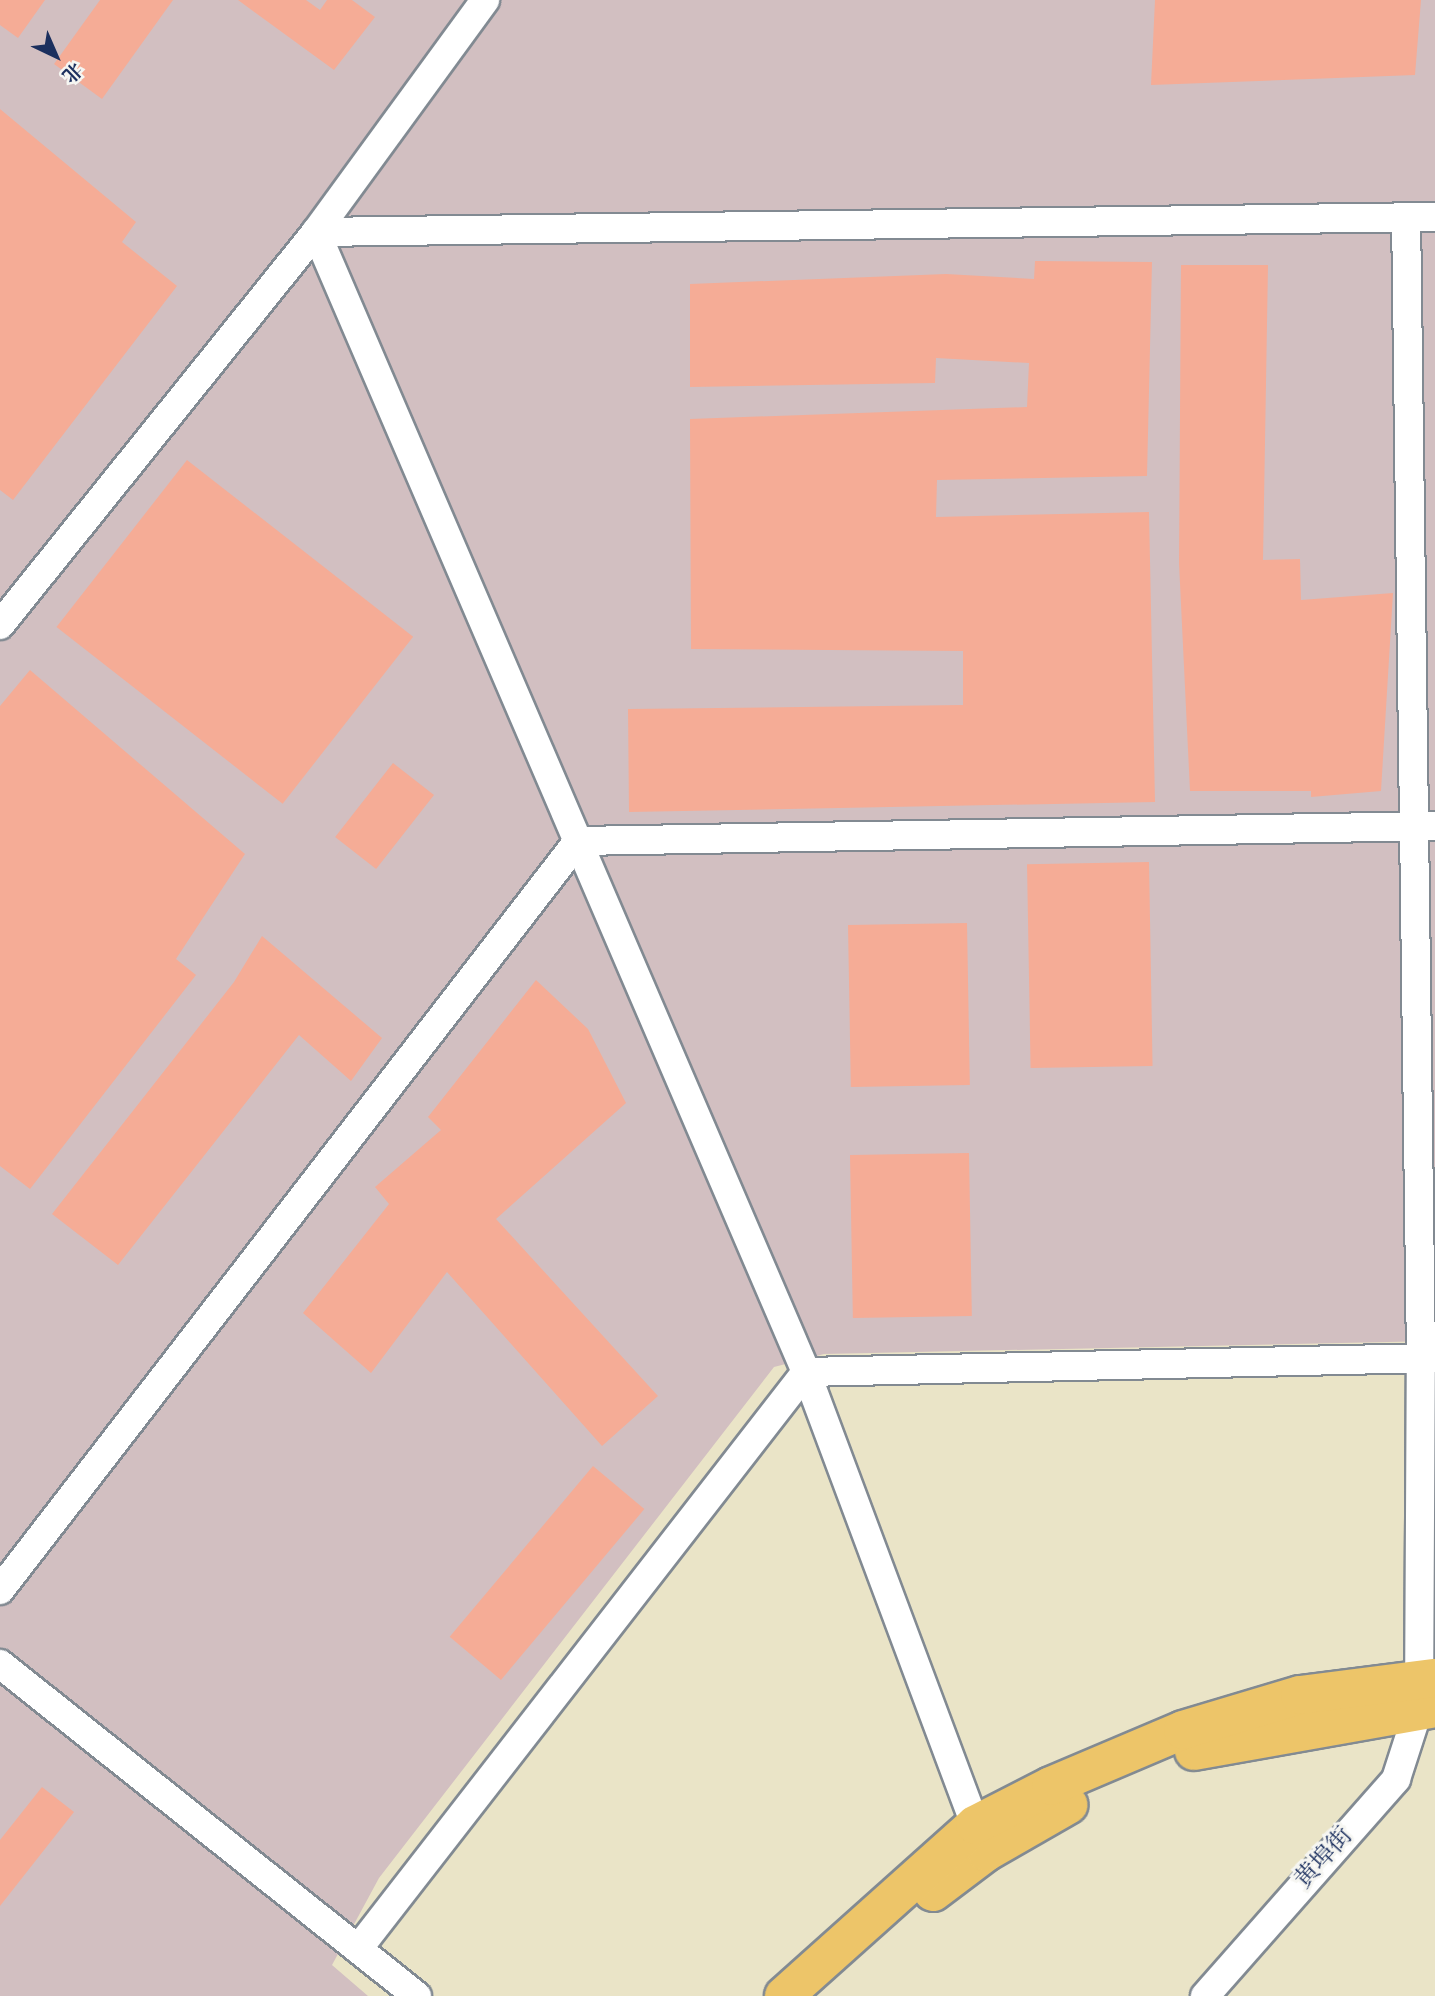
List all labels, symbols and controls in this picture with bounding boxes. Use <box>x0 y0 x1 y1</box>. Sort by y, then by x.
north arrow <box>21 21 91 91</box>
text: 北 <box>55 55 87 88</box>
street label: 黄埠街 <box>1290 1823 1360 1895</box>

